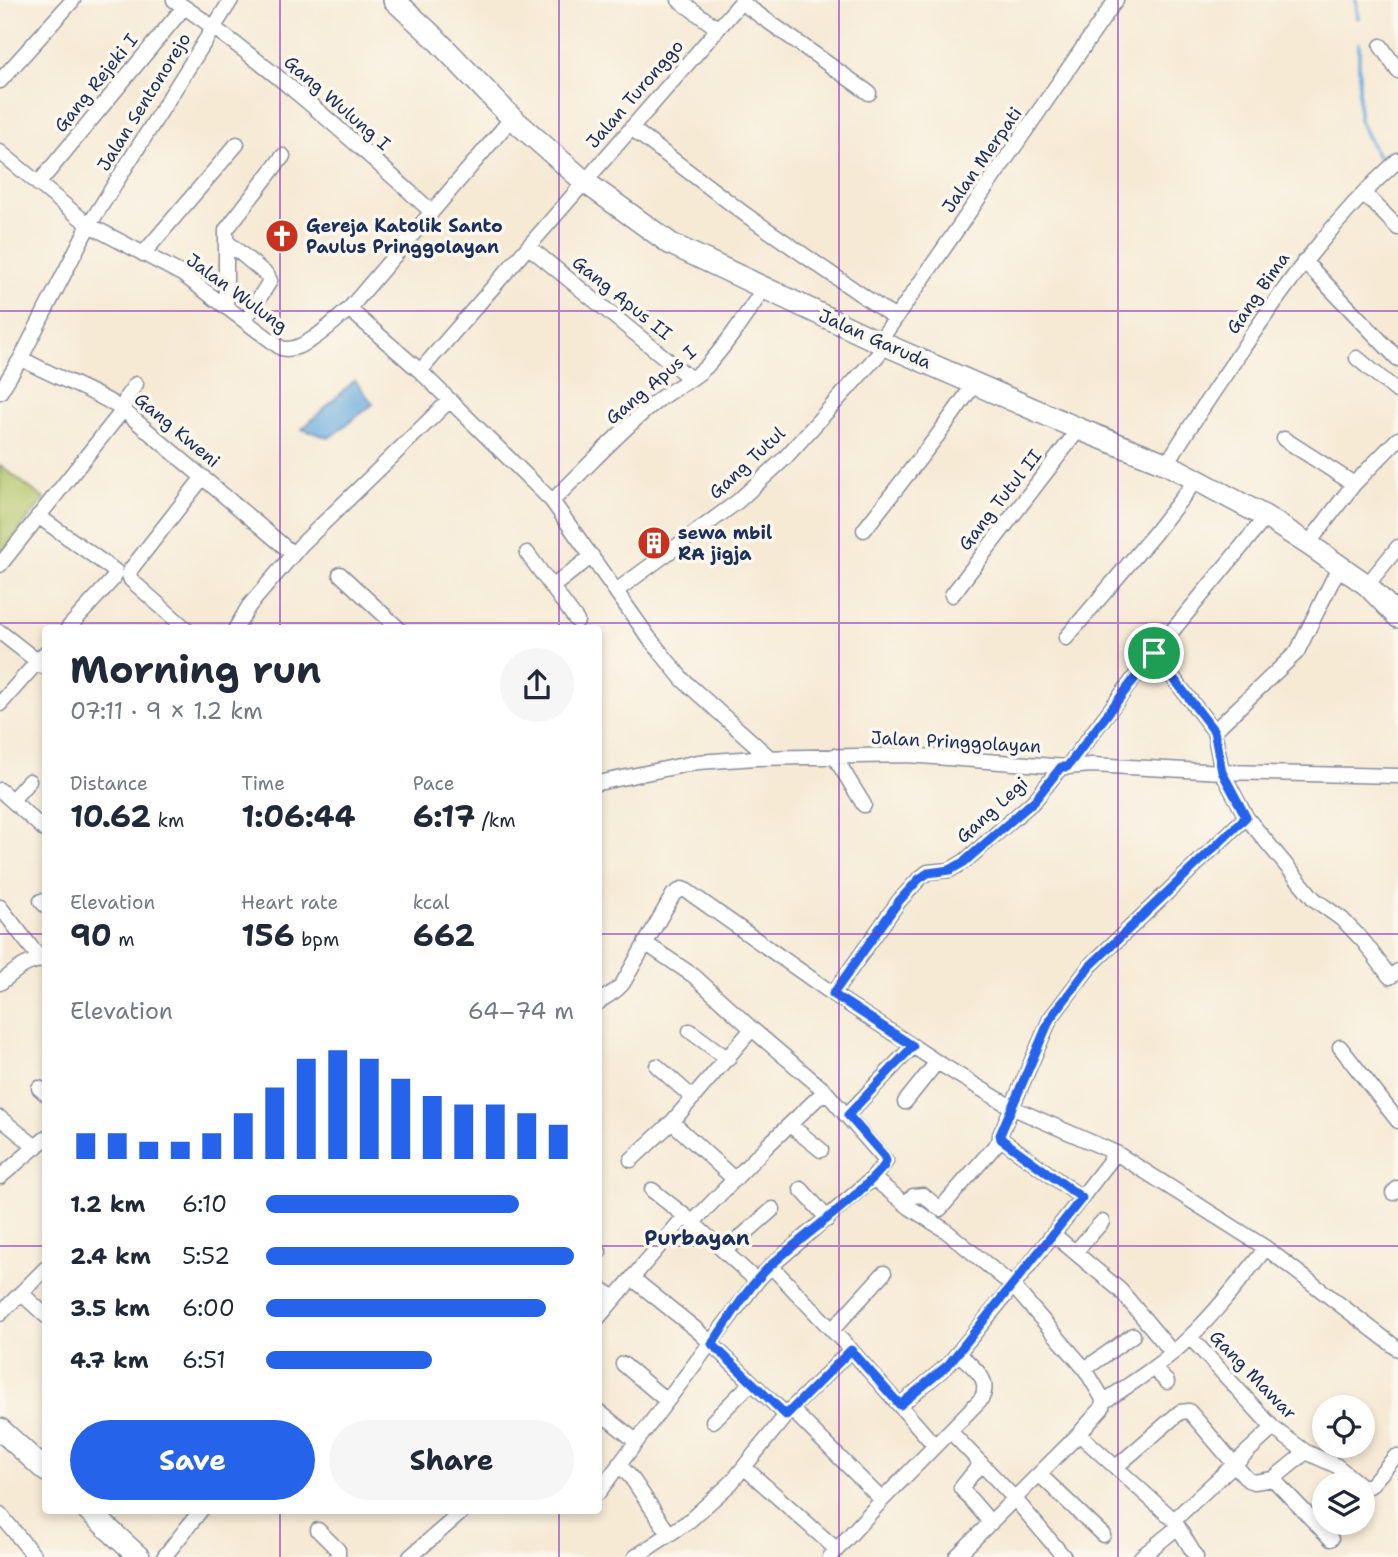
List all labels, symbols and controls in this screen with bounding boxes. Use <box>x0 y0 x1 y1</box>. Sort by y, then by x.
street label: Jalan Sentonorejo <box>92 28 196 176</box>
street label: Gang Rejeki I <box>49 29 143 137</box>
street label: Jalan Turonggo <box>581 34 689 154</box>
street label: Gang Wulung I <box>279 50 395 156</box>
street label: Jalan Merpati <box>937 102 1027 218</box>
place label: Gereja Katolik Santo Paulus Pringgolayan <box>306 214 503 259</box>
church icon: Gereja Katolik Santo Paulus Pringgolayan <box>263 217 301 255</box>
street label: Gang Bima <box>1221 247 1295 339</box>
street label: Jalan Wulung <box>181 248 293 338</box>
street label: Gang Apus II <box>567 250 677 346</box>
street label: Jalan Garuda <box>815 303 935 375</box>
street label: Gang Apus I <box>601 340 701 430</box>
street label: Gang Kweni <box>129 387 225 473</box>
street label: Gang Tutul <box>704 421 791 504</box>
street label: Gang Tutul II <box>953 444 1047 555</box>
place label: sewa mbil RA jigja <box>678 521 772 566</box>
building icon: sewa mbil RA jigja <box>635 524 673 562</box>
pin <box>1124 623 1184 683</box>
icon: arrive <box>1135 634 1173 672</box>
text: Morning run <box>70 644 321 695</box>
button: share <box>500 648 574 722</box>
text: 07:11 · 9 × 1.2 km <box>70 696 263 726</box>
street label: Jalan Pringgolayan <box>870 726 1042 758</box>
text: Distance <box>70 771 148 796</box>
text: Time <box>241 771 285 796</box>
text: Pace <box>413 771 454 796</box>
street label: Gang Legi <box>951 772 1033 848</box>
text: 10.62 <box>70 796 151 837</box>
text: 1:06:44 <box>241 796 355 837</box>
text: 6:17 <box>413 796 475 837</box>
text: km <box>151 808 184 833</box>
text: /km <box>475 808 516 833</box>
text: Elevation <box>70 890 155 915</box>
text: Heart rate <box>241 890 338 915</box>
text: kcal <box>413 890 450 915</box>
text: 90 <box>70 915 112 956</box>
text: 156 <box>241 915 295 956</box>
text: 662 <box>413 915 475 956</box>
text: m <box>112 927 135 952</box>
text: bpm <box>295 927 339 952</box>
text: Elevation <box>70 996 173 1026</box>
text: 64–74 m <box>468 996 574 1026</box>
text: 1.2 km <box>70 1189 146 1219</box>
text: 6:10 <box>182 1189 227 1219</box>
district label: Purbayan <box>644 1224 750 1252</box>
text: 2.4 km <box>70 1241 151 1271</box>
text: 5:52 <box>182 1241 230 1271</box>
text: 3.5 km <box>70 1293 150 1323</box>
text: 6:00 <box>182 1293 235 1323</box>
street label: Gang Mawar <box>1204 1325 1302 1425</box>
text: 4.7 km <box>70 1345 149 1375</box>
text: 6:51 <box>182 1345 226 1375</box>
map controls <box>1312 1395 1375 1535</box>
button: locate <box>1312 1395 1375 1458</box>
button: Save <box>70 1420 315 1500</box>
button: Share <box>329 1420 574 1500</box>
button: layers <box>1312 1472 1375 1535</box>

